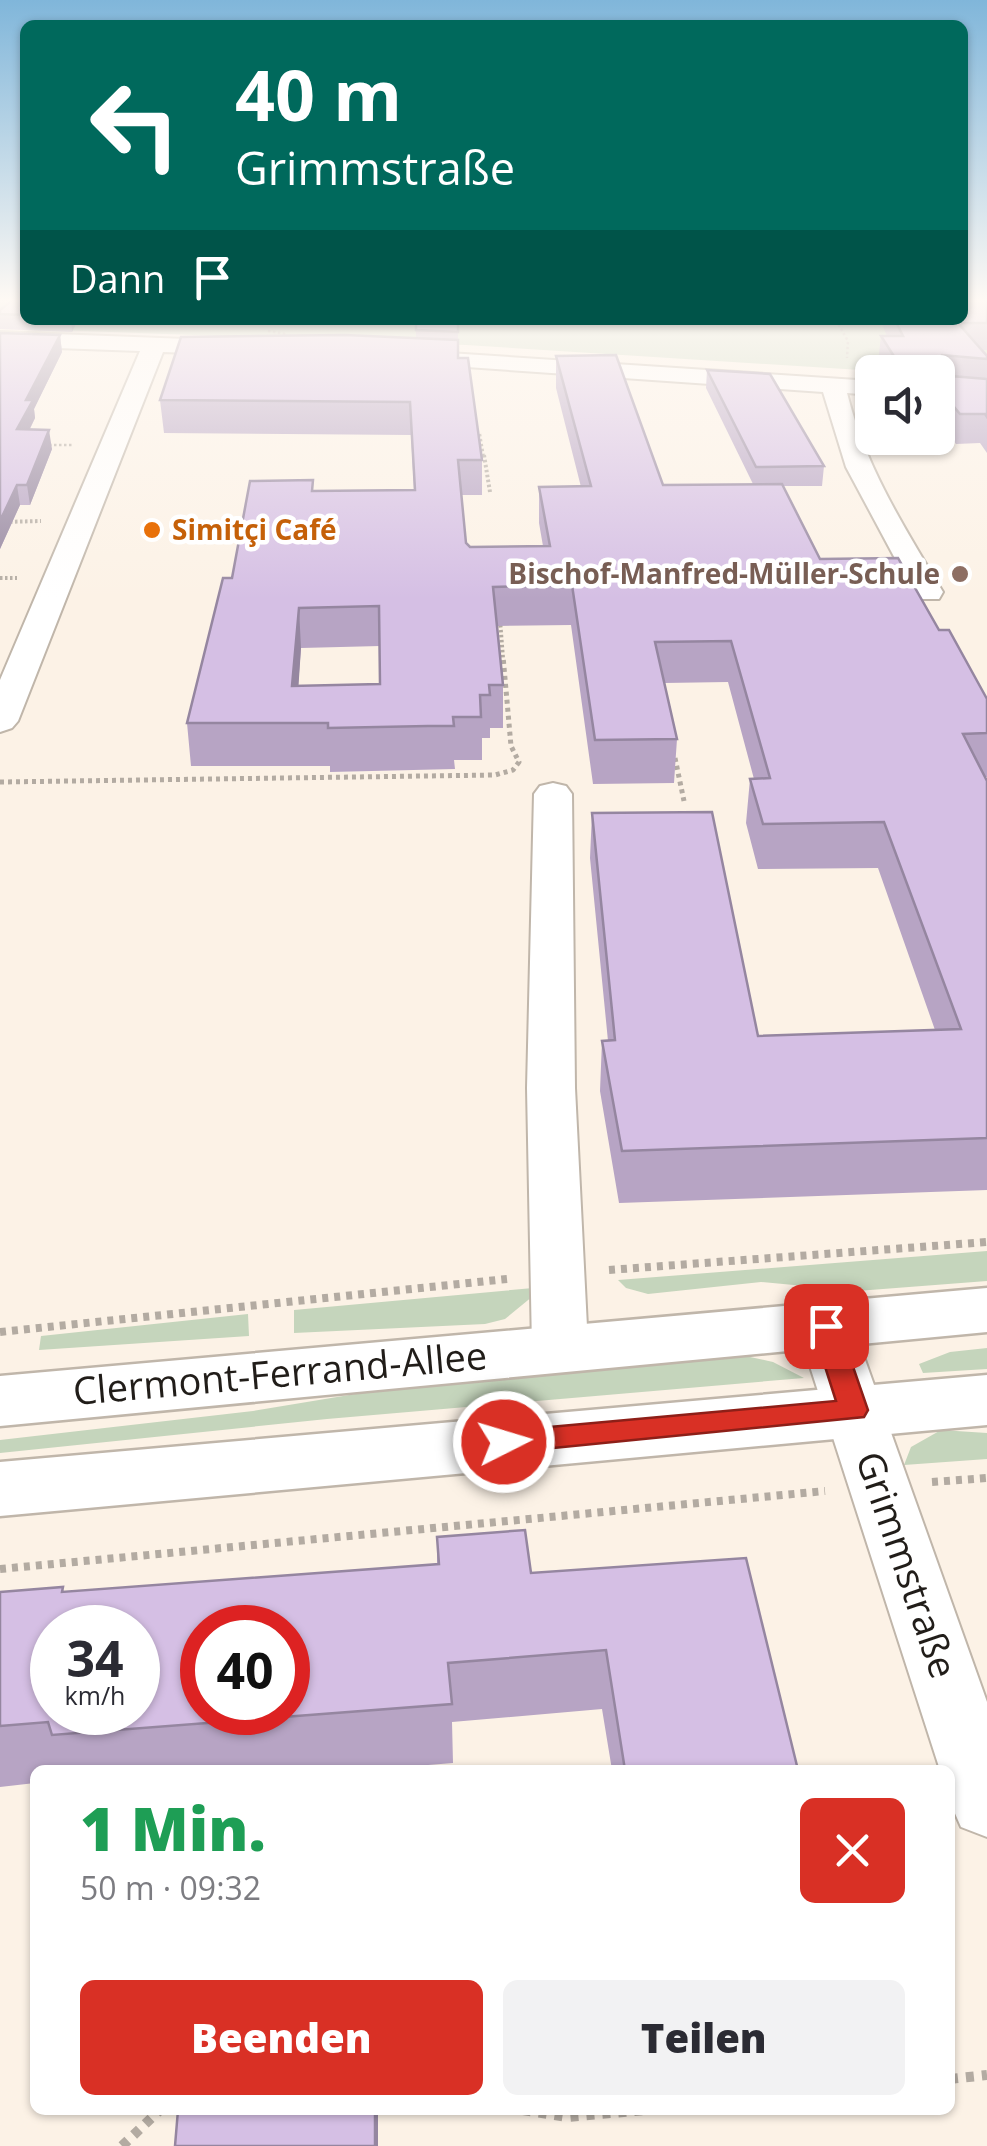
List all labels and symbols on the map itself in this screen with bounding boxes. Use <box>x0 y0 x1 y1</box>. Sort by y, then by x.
place label: Simitçi Café <box>172 510 337 548</box>
marker: Simitçi Café <box>141 519 163 541</box>
place label: Bischof-Manfred-Müller-Schule <box>508 554 940 592</box>
marker: Bischof-Manfred-Müller-Schule <box>949 563 971 585</box>
pin <box>784 1284 869 1369</box>
street label: Clermont-Ferrand-Allee <box>71 1328 489 1416</box>
position arrow <box>452 1390 556 1494</box>
street label: Grimmstraße <box>845 1444 971 1685</box>
speed limit sign: 40 <box>180 1605 310 1735</box>

